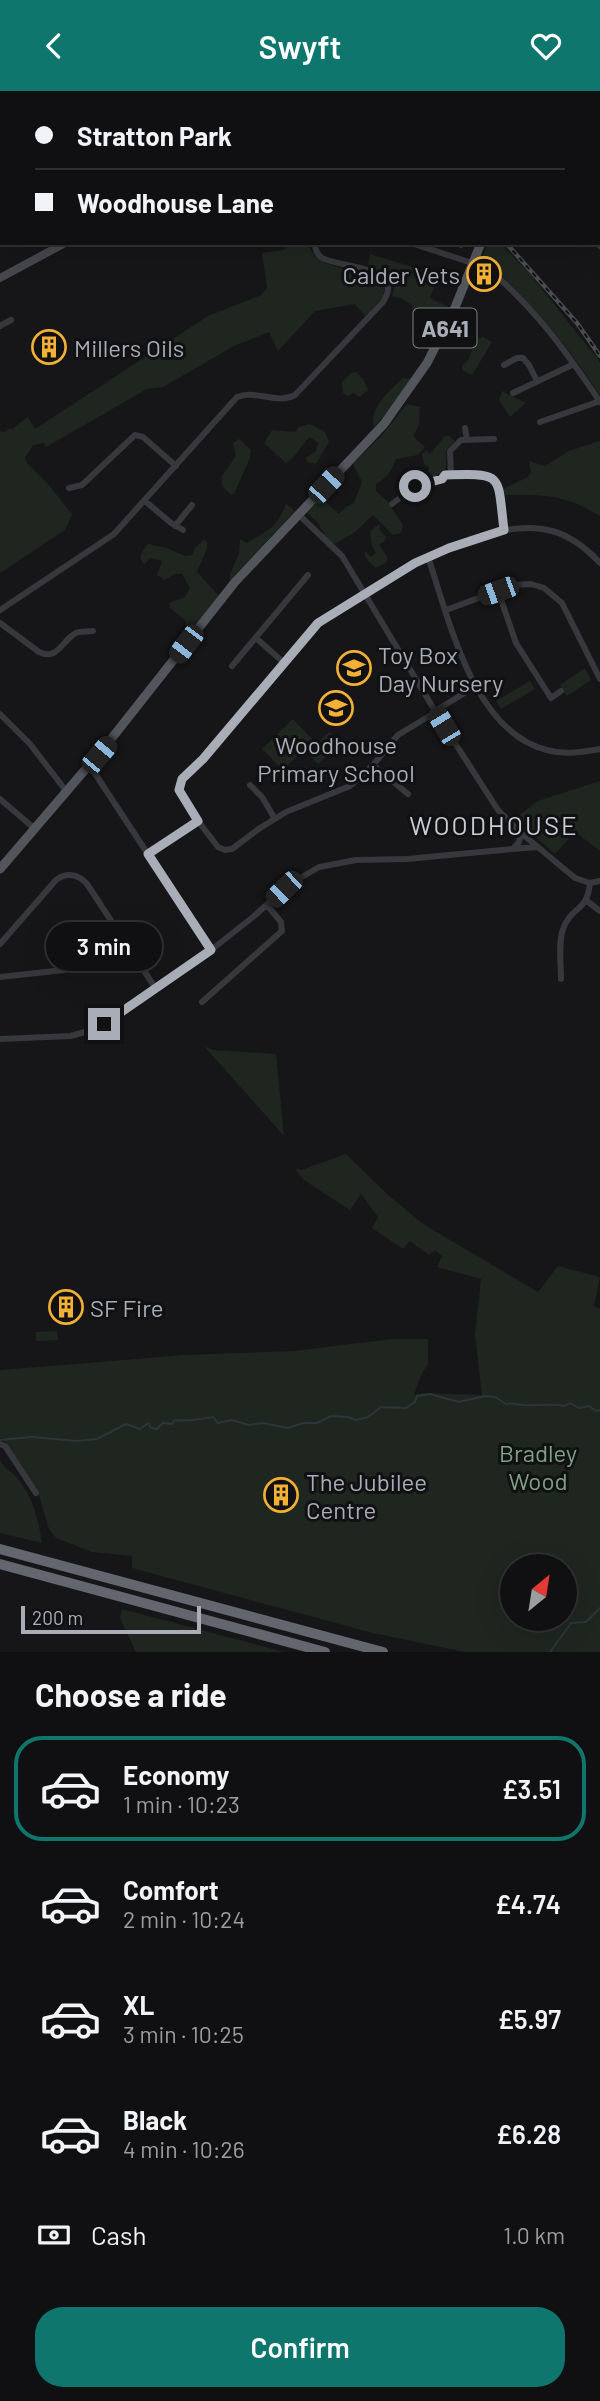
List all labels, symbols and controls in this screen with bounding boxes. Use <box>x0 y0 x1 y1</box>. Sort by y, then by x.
icon: back <box>35 27 73 65</box>
text: Swyft <box>259 27 341 65</box>
icon: heart <box>527 27 565 65</box>
text: Stratton Park <box>77 120 232 151</box>
text: Woodhouse Lane <box>77 187 274 218</box>
building icon: Calder Vets <box>465 255 503 293</box>
place label: Calder Vets <box>343 260 460 289</box>
road number: A641 <box>414 309 476 347</box>
building icon: Millers Oils <box>30 328 68 366</box>
place label: Millers Oils <box>74 333 184 362</box>
car <box>304 462 349 508</box>
route start <box>399 470 431 502</box>
car <box>475 574 522 608</box>
car <box>165 621 208 667</box>
place label: Toy Box Day Nursery <box>378 640 503 697</box>
school or university icon: Toy Box Day Nursery <box>335 649 373 687</box>
school or university icon: Woodhouse Primary School <box>317 689 355 727</box>
car <box>425 703 464 749</box>
place label: Woodhouse Primary School <box>257 730 415 787</box>
car <box>78 732 121 778</box>
district label: WOODHOUSE <box>409 809 579 840</box>
car <box>262 867 307 911</box>
callout: 3 min <box>46 923 162 971</box>
text: 3 min <box>77 932 131 960</box>
route end <box>88 1008 120 1040</box>
building icon: SF Fire <box>47 1288 85 1326</box>
place label: SF Fire <box>90 1293 164 1322</box>
park label: Bradley Wood <box>499 1438 577 1495</box>
place label: The Jubilee Centre <box>306 1467 427 1524</box>
building icon: The Jubilee Centre <box>262 1476 300 1514</box>
north arrow <box>500 1554 578 1631</box>
map controls <box>500 1554 577 1631</box>
scale bar <box>21 1603 201 1635</box>
text: 200 m <box>32 1606 83 1629</box>
text: Choose a ride <box>35 1675 227 1713</box>
icon: car <box>39 1757 102 1820</box>
text: Economy <box>123 1759 229 1790</box>
text: £3.51 <box>502 1773 561 1804</box>
text: 1 min · 10:23 <box>123 1790 240 1818</box>
icon: car <box>39 1872 102 1935</box>
text: Comfort <box>123 1874 219 1905</box>
text: £4.74 <box>495 1888 561 1919</box>
text: 2 min · 10:24 <box>123 1905 245 1933</box>
icon: car <box>39 1987 102 2050</box>
text: XL <box>123 1989 154 2020</box>
text: £5.97 <box>498 2003 561 2034</box>
text: 3 min · 10:25 <box>123 2020 244 2048</box>
icon: car <box>39 2102 102 2165</box>
text: Black <box>123 2104 187 2135</box>
text: £6.28 <box>496 2118 561 2149</box>
text: 4 min · 10:26 <box>123 2135 245 2163</box>
icon: cash <box>35 2216 73 2254</box>
text: Cash <box>91 2219 146 2250</box>
text: 1.0 km <box>503 2221 565 2249</box>
button: Confirm <box>35 2307 565 2387</box>

